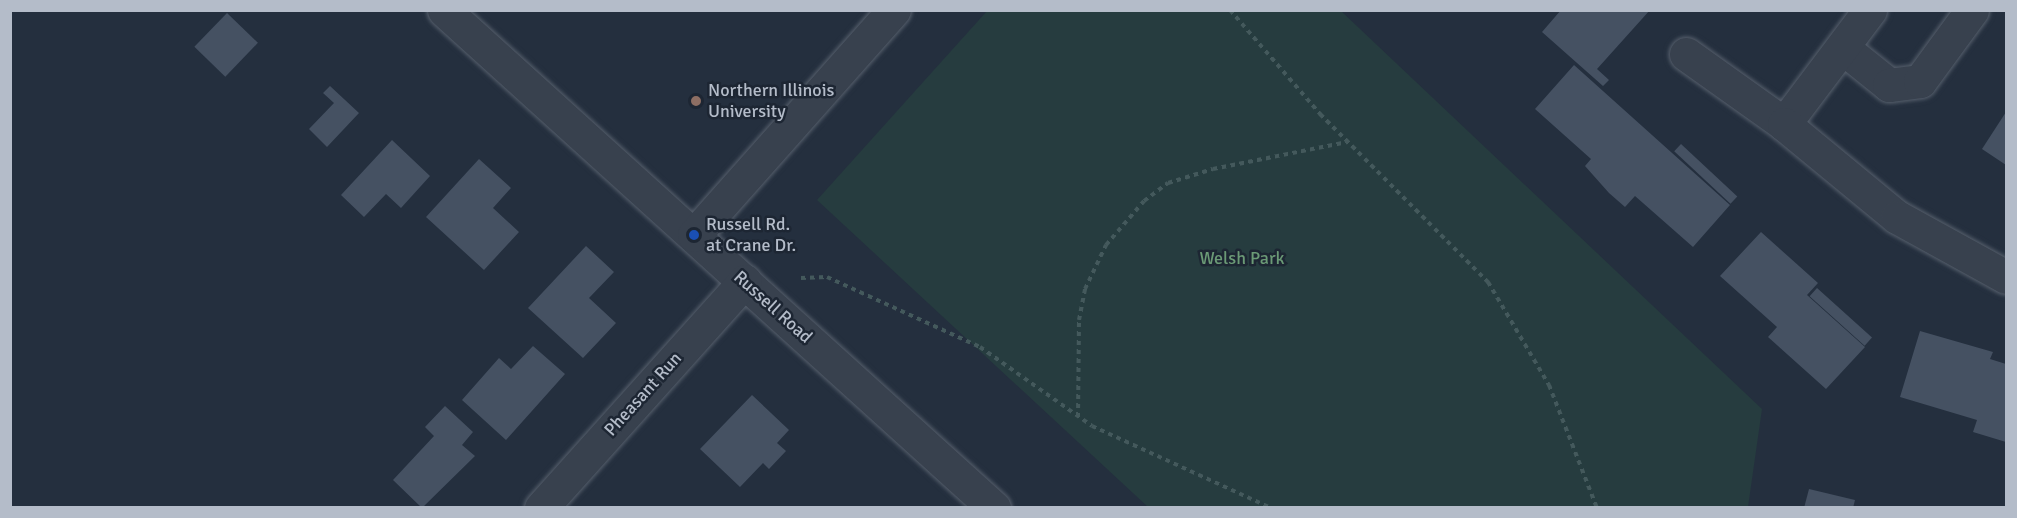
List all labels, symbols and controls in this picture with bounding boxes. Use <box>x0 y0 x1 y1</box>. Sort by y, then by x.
place label: Northern Illinois University <box>708 80 834 122</box>
marker: Northern Illinois University <box>689 94 703 108</box>
place label: Russell Rd. at Crane Dr. <box>706 214 796 256</box>
marker: Russell Rd. at Crane Dr. <box>687 228 701 242</box>
park label: Welsh Park <box>1199 247 1285 269</box>
street label: Russell Road <box>729 266 817 348</box>
street label: Pheasant Run <box>600 348 686 440</box>

